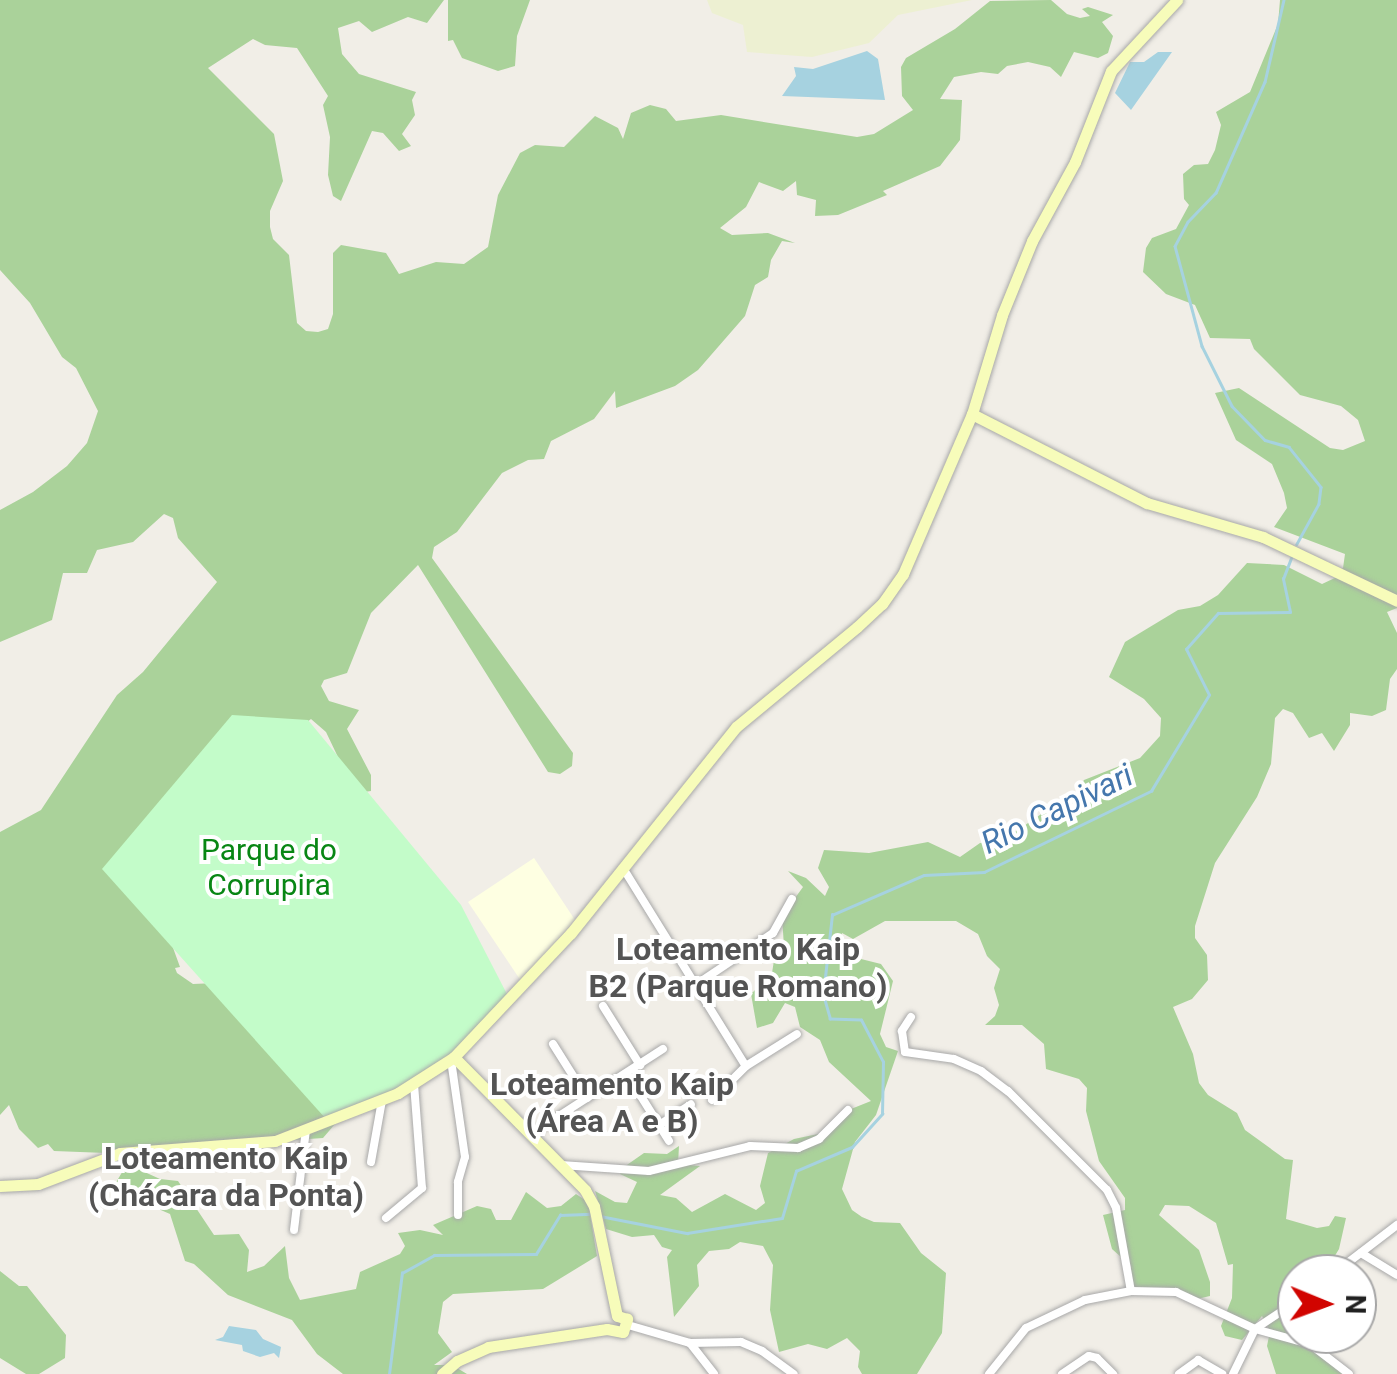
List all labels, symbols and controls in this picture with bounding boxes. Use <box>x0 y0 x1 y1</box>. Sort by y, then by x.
water label: Rio Capivari <box>975 756 1139 862</box>
park label: Parque do Corrupira <box>201 832 337 902</box>
district label: Loteamento Kaip B2 (Parque Romano) <box>589 931 887 1006</box>
district label: Loteamento Kaip (Área A e B) <box>490 1066 734 1141</box>
district label: Loteamento Kaip (Chácara da Ponta) <box>88 1140 364 1215</box>
north arrow <box>1277 1254 1377 1354</box>
text: N <box>1339 1294 1372 1315</box>

